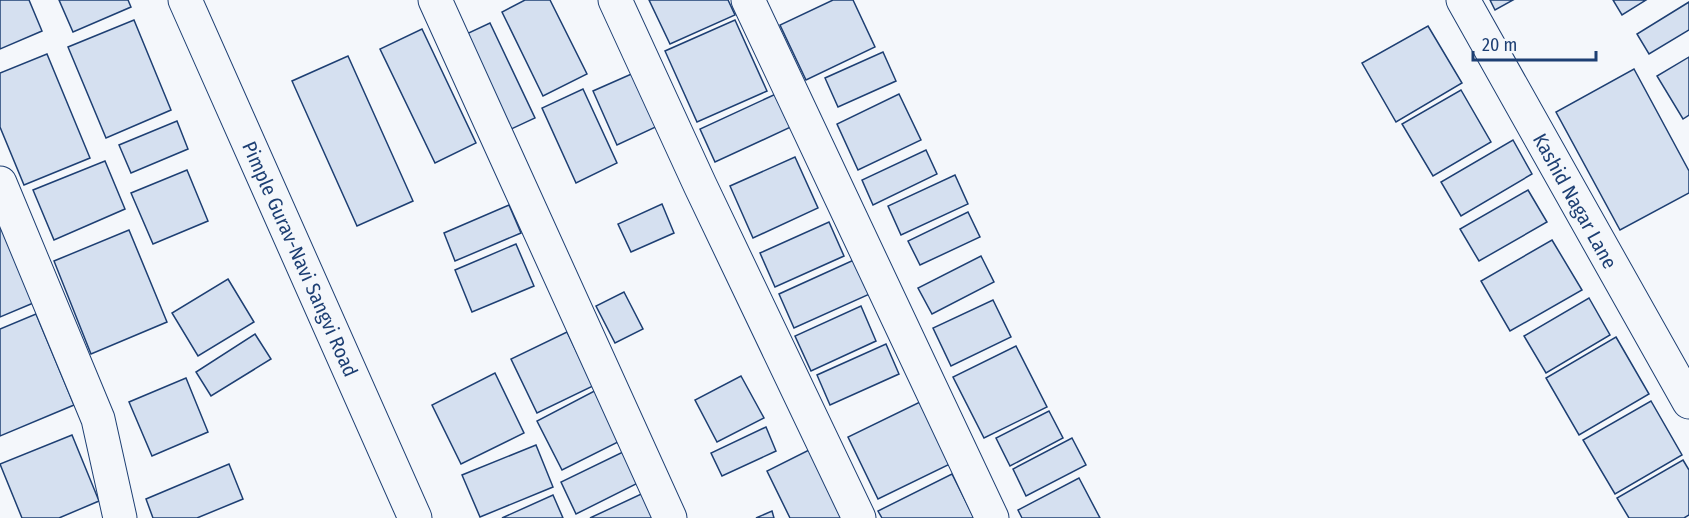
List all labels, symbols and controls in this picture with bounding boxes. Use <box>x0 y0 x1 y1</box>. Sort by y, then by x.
scale bar <box>1473 24 1596 62</box>
text: 20 m <box>1482 34 1517 56</box>
street label: Kashid Nagar Lane <box>1528 129 1622 273</box>
street label: Pimple Gurav-Navi Sangvi Road <box>237 138 363 380</box>

